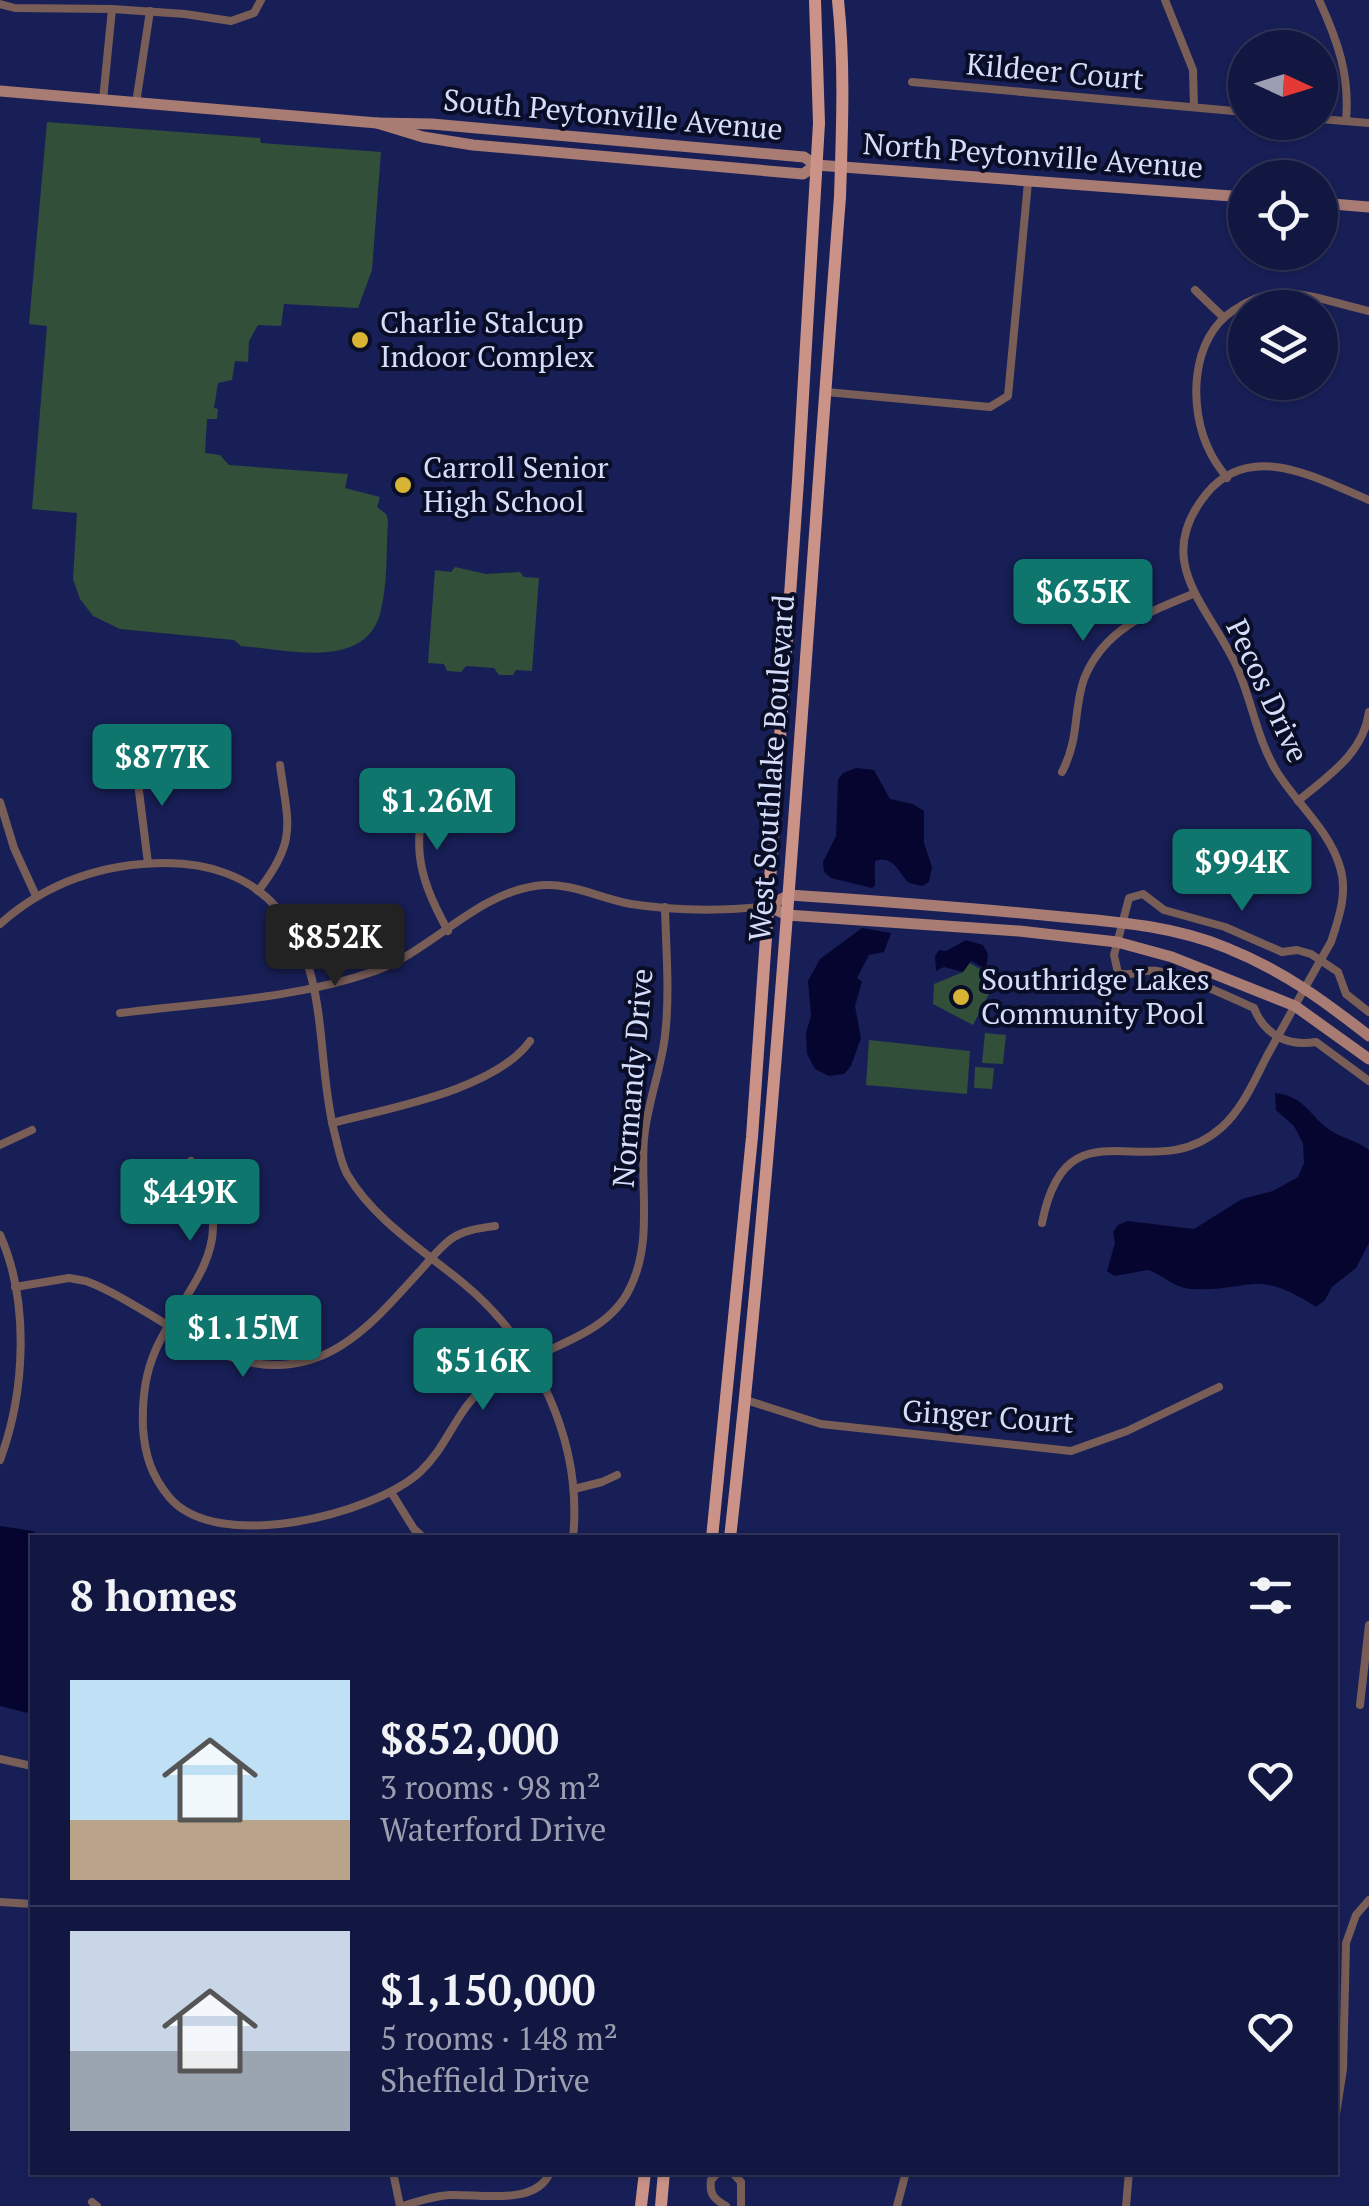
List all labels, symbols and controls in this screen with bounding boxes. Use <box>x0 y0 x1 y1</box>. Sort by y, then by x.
north arrow <box>1228 30 1338 140</box>
map controls <box>1228 30 1338 400</box>
street label: Kildeer Court <box>965 43 1146 99</box>
street label: South Peytonville Avenue <box>442 79 784 149</box>
street label: North Peytonville Avenue <box>862 123 1204 187</box>
button: locate <box>1228 160 1338 270</box>
button: layers <box>1228 290 1338 400</box>
place label: Charlie Stalcup Indoor Complex <box>380 302 595 376</box>
marker: Charlie Stalcup Indoor Complex <box>349 329 371 351</box>
place label: Carroll Senior High School <box>423 447 609 521</box>
marker: Carroll Senior High School <box>392 474 414 496</box>
pin: $635K <box>1013 559 1153 644</box>
text: $635K <box>1035 570 1131 612</box>
street label: West Southlake Boulevard <box>739 593 803 943</box>
street label: Pecos Drive <box>1217 612 1319 769</box>
pin: $877K <box>92 724 232 809</box>
text: $877K <box>114 735 210 777</box>
pin: $1.26M <box>356 768 518 853</box>
text: $1.26M <box>381 779 493 821</box>
pin: $994K <box>1172 829 1312 914</box>
text: $994K <box>1194 840 1290 882</box>
pin: $852K <box>265 904 405 989</box>
text: $852K <box>287 915 383 957</box>
place label: Southridge Lakes Community Pool <box>981 959 1210 1033</box>
street label: Normandy Drive <box>603 967 661 1189</box>
marker: Southridge Lakes Community Pool <box>950 986 972 1008</box>
pin: $449K <box>120 1159 260 1244</box>
text: $449K <box>142 1170 238 1212</box>
pin: $1.15M <box>162 1295 324 1380</box>
text: $1.15M <box>187 1306 299 1348</box>
pin: $516K <box>413 1328 553 1413</box>
text: $516K <box>435 1339 531 1381</box>
street label: Ginger Court <box>901 1390 1075 1442</box>
text: 8 homes <box>70 1567 237 1623</box>
icon: filters <box>1243 1568 1298 1623</box>
text: $852,000 <box>380 1710 559 1766</box>
icon: home <box>150 1720 270 1840</box>
icon: heart <box>1243 1753 1298 1808</box>
text: 3 rooms · 98 m² <box>380 1766 601 1808</box>
text: Waterford Drive <box>380 1808 606 1850</box>
text: $1,150,000 <box>380 1961 596 2017</box>
icon: home <box>150 1971 270 2091</box>
icon: heart <box>1243 2004 1298 2059</box>
text: 5 rooms · 148 m² <box>380 2017 618 2059</box>
text: Sheffield Drive <box>380 2059 590 2101</box>

